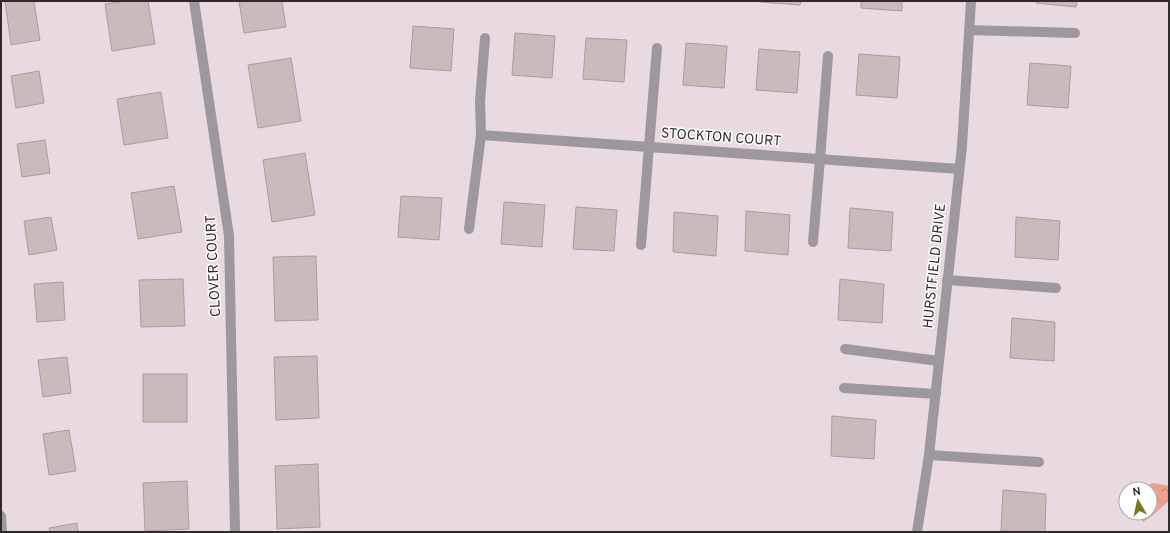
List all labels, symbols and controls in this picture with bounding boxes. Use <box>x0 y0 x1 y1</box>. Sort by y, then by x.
street label: STOCKTON COURT <box>660 125 782 151</box>
street label: HURSTFIELD DRIVE <box>920 203 950 329</box>
street label: CLOVER COURT <box>203 215 225 317</box>
north arrow <box>1118 481 1158 521</box>
text: N <box>1132 485 1142 500</box>

